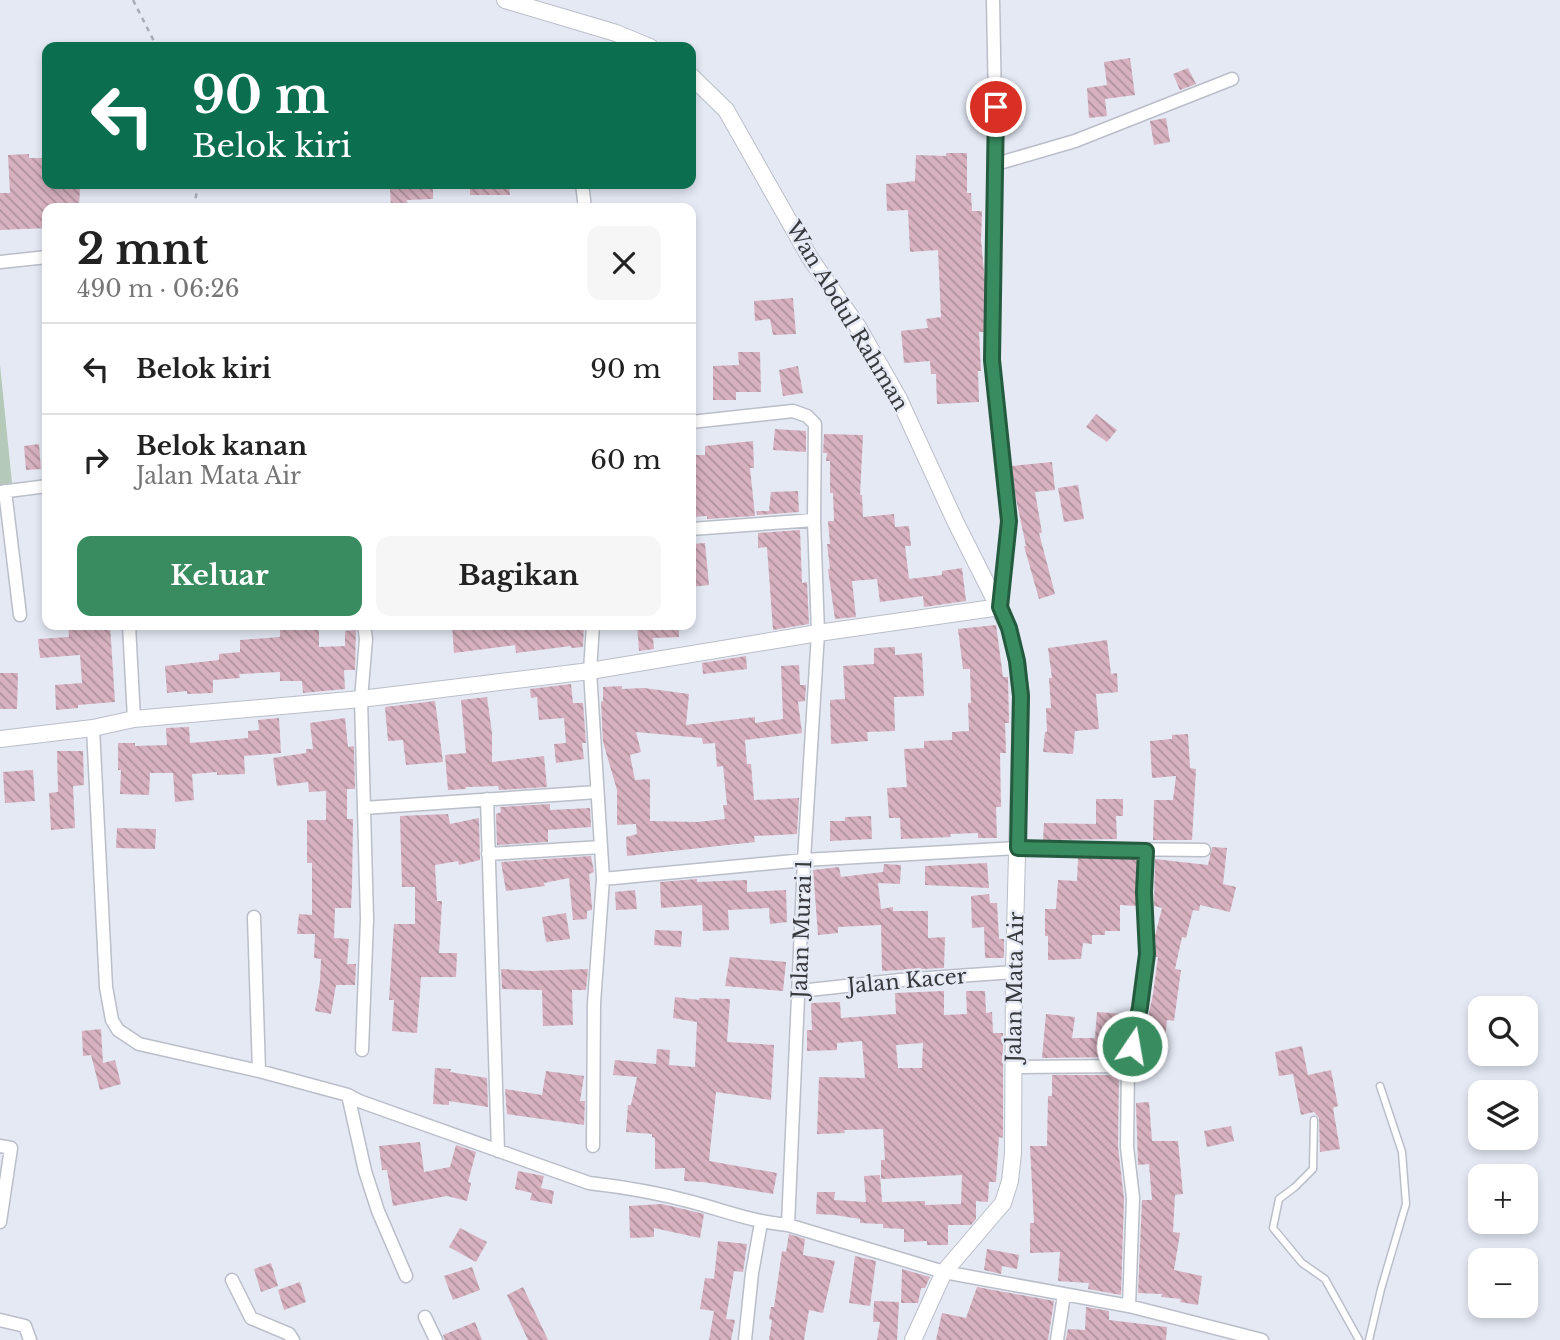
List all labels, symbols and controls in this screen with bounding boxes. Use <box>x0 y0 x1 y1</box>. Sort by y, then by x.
text: 90 m <box>192 65 329 126</box>
icon: left <box>77 70 168 161</box>
pin <box>966 77 1026 137</box>
icon: arrive <box>977 88 1015 126</box>
text: Belok kiri <box>192 126 351 166</box>
street label: Wan Abdul Rahman <box>780 216 914 415</box>
text: 2 mnt <box>77 223 209 275</box>
button: close <box>587 226 661 300</box>
text: 490 m · 06:26 <box>77 275 239 303</box>
icon: left <box>77 350 115 388</box>
text: Belok kiri <box>136 353 271 385</box>
text: 90 m <box>590 353 661 385</box>
text: Belok kanan <box>136 430 307 462</box>
icon: right <box>77 441 115 479</box>
text: 60 m <box>590 444 661 476</box>
text: Jalan Mata Air <box>136 462 301 490</box>
button: Keluar <box>77 536 362 616</box>
button: Bagikan <box>376 536 661 616</box>
street label: Jalan Murai 1 <box>786 859 817 1002</box>
street label: Jalan Mata Air <box>1001 911 1029 1066</box>
street label: Jalan Kacer <box>843 963 968 999</box>
map controls <box>1468 996 1538 1318</box>
button: search <box>1468 996 1538 1066</box>
position arrow <box>1095 1009 1169 1083</box>
button: layers <box>1468 1080 1538 1150</box>
button: + <box>1468 1164 1538 1234</box>
button: − <box>1468 1248 1538 1318</box>

